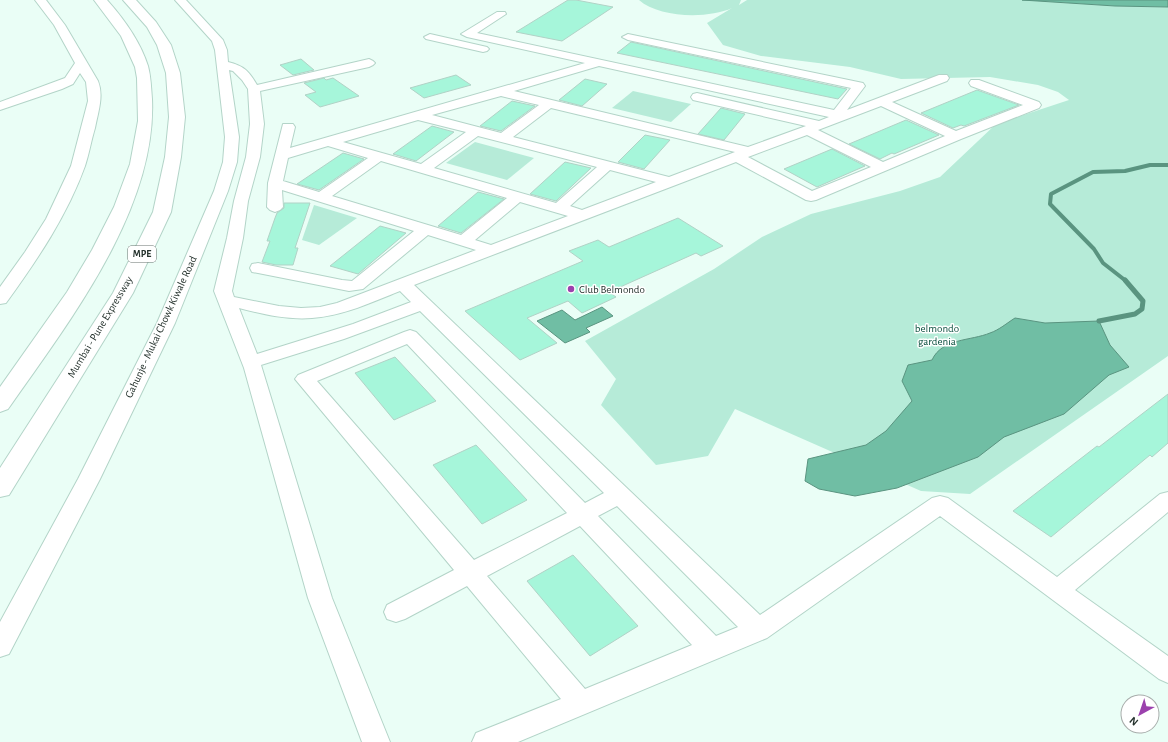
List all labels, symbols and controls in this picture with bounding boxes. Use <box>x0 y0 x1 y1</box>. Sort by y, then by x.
road number: MPE <box>128 246 156 262</box>
street label: Gahunje - Mukai Chowk Kiwale Road <box>123 254 199 400</box>
street label: Mumbai - Pune Expressway <box>65 274 135 380</box>
marker: Club Belmondo <box>566 284 576 294</box>
place label: Club Belmondo <box>579 284 645 295</box>
park label: belmondo gardenia <box>915 323 959 347</box>
north arrow <box>1120 694 1160 734</box>
text: N <box>1127 715 1140 728</box>

